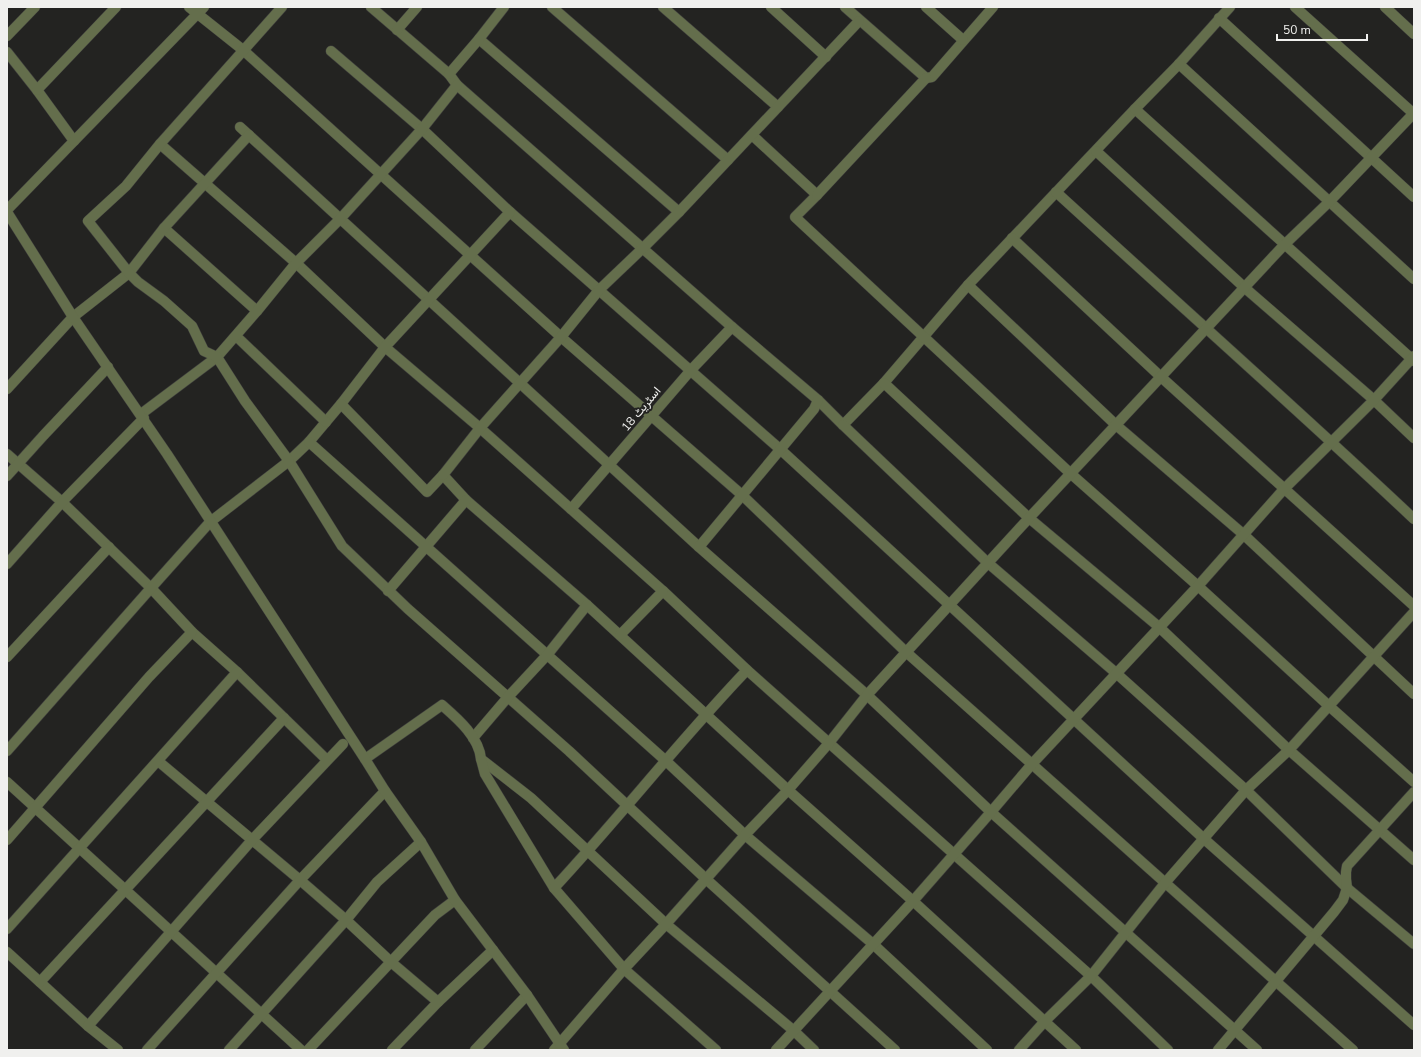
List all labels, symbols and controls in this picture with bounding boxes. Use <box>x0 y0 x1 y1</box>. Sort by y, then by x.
scale bar <box>1277 16 1367 42</box>
text: 50 m <box>1283 22 1311 38</box>
street label: اسٹریٹ 18 <box>618 383 664 435</box>

